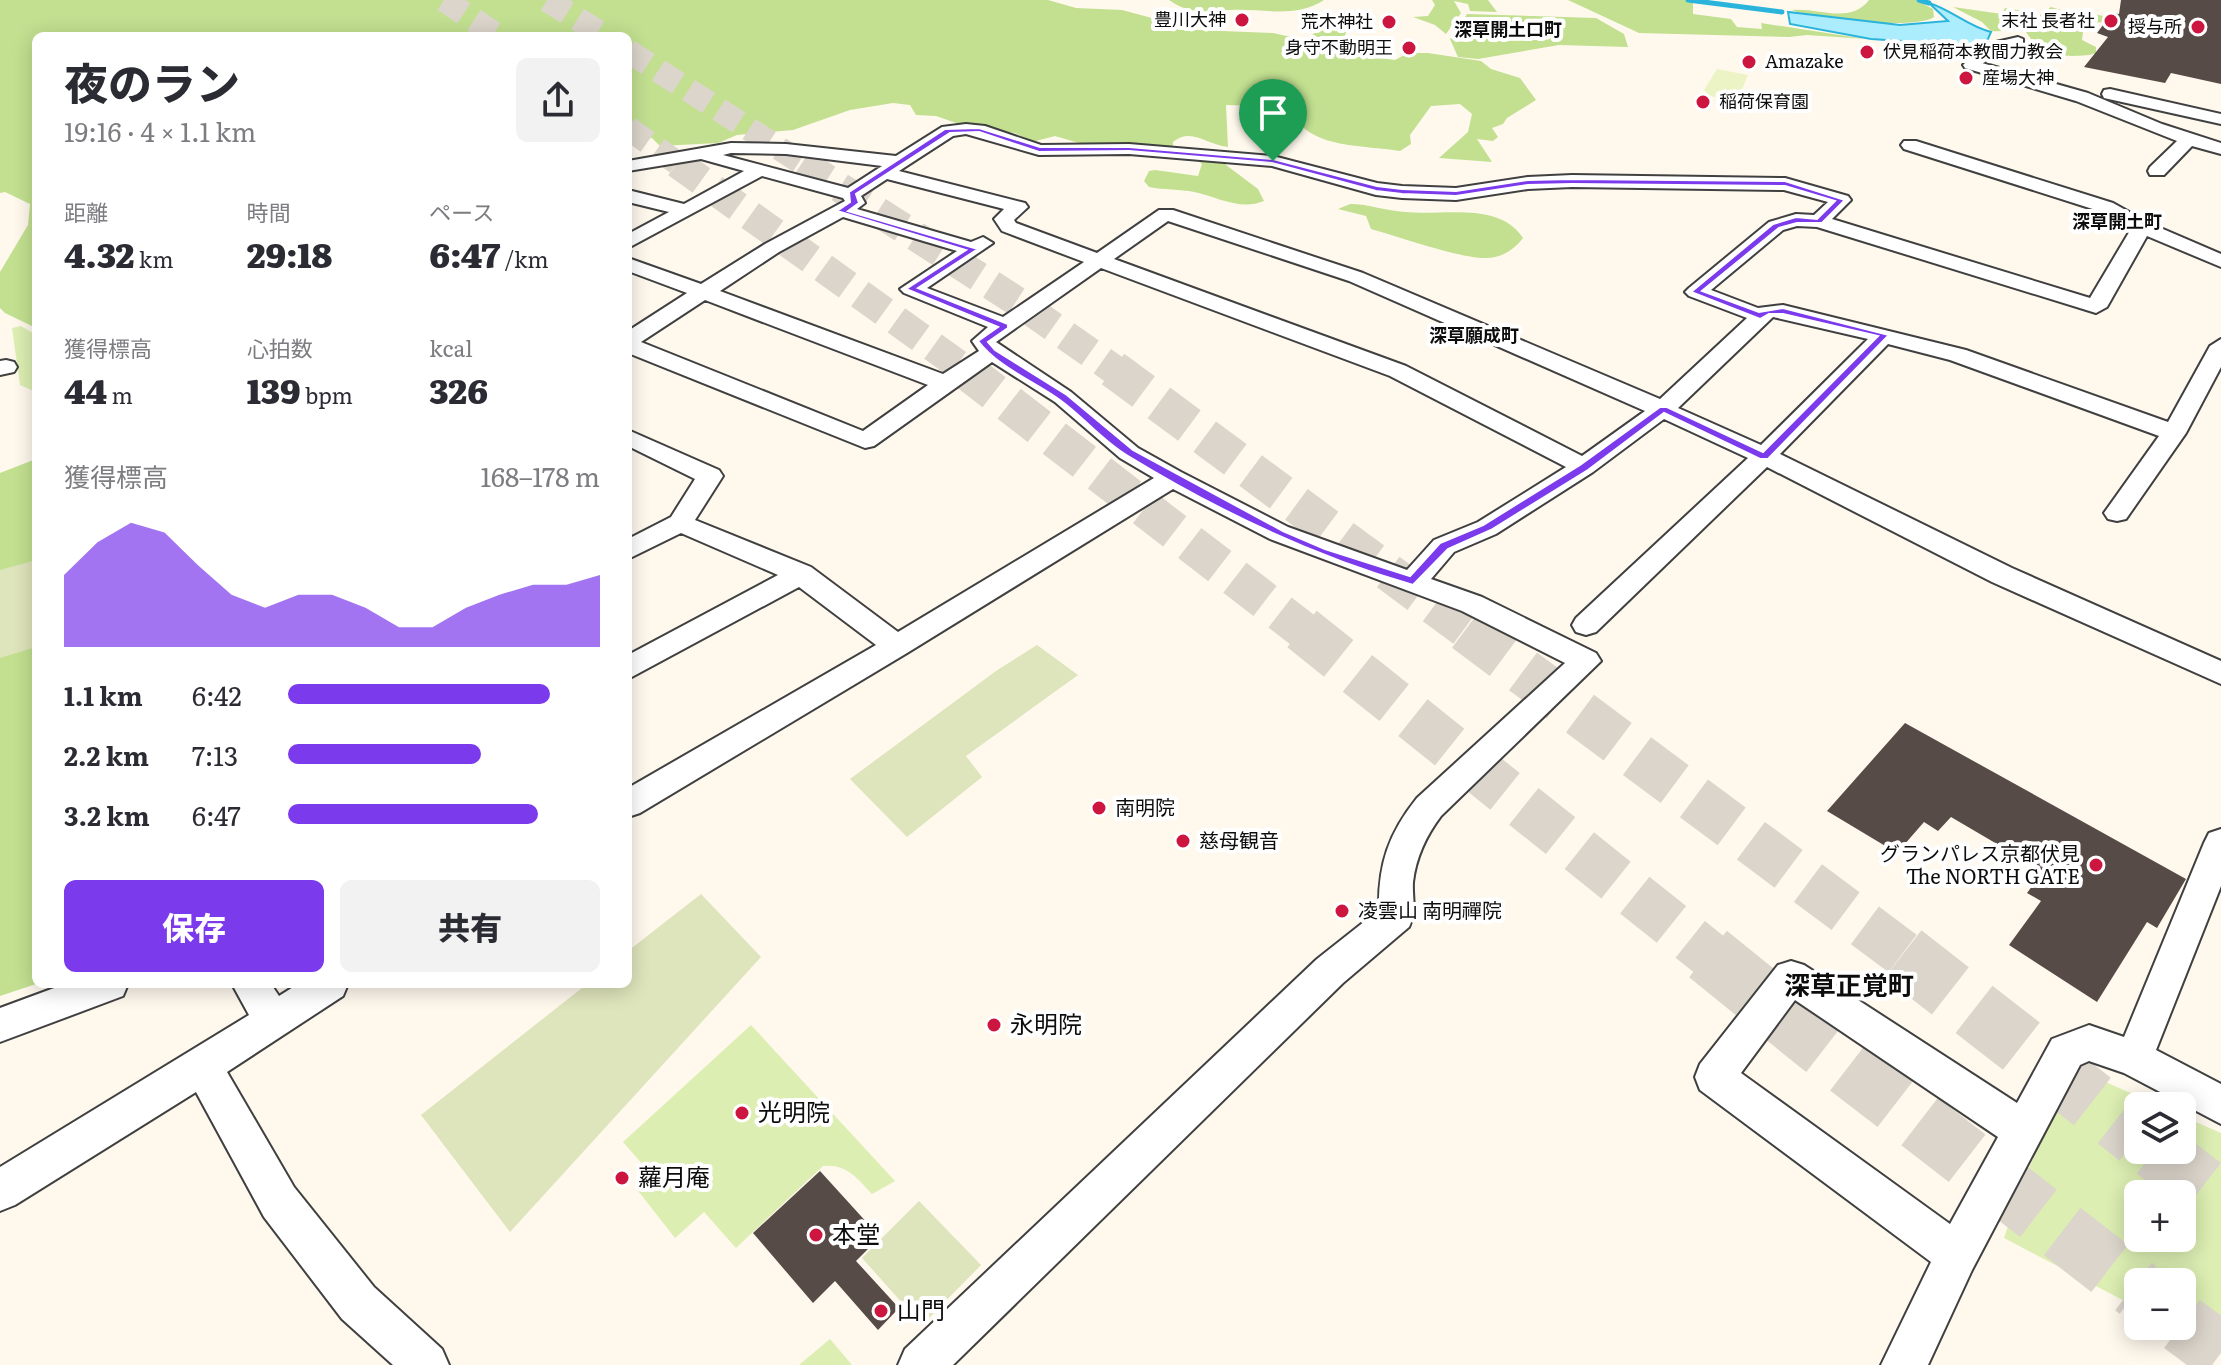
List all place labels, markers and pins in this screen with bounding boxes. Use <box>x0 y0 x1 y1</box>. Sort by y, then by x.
place label: 豊川大神 <box>1154 5 1226 32</box>
place label: 末社 長者社 <box>2001 6 2095 33</box>
place label: 荒木神社 <box>1301 7 1373 34</box>
marker: 豊川大神 <box>1233 11 1251 29</box>
marker: 末社 長者社 <box>2102 12 2120 30</box>
place label: 授与所 <box>2128 12 2182 39</box>
marker: 荒木神社 <box>1380 13 1398 31</box>
marker: 授与所 <box>2189 18 2207 36</box>
place label: 身守不動明王 <box>1285 33 1393 60</box>
place label: 伏見稲荷本教間力教会 <box>1883 37 2063 64</box>
marker: 身守不動明王 <box>1400 39 1418 57</box>
marker: 伏見稲荷本教間力教会 <box>1858 43 1876 61</box>
place label: Amazake <box>1765 47 1844 74</box>
marker: Amazake <box>1740 53 1758 71</box>
place label: 産場大神 <box>1982 63 2054 90</box>
marker: 産場大神 <box>1957 69 1975 87</box>
pin <box>1239 79 1307 161</box>
place label: 稲荷保育園 <box>1719 87 1809 114</box>
marker: 稲荷保育園 <box>1694 93 1712 111</box>
place label: 南明院 <box>1115 791 1175 821</box>
marker: 南明院 <box>1090 799 1108 817</box>
place label: 慈母観音 <box>1199 824 1279 854</box>
marker: 慈母観音 <box>1174 832 1192 850</box>
place label: グランパレス京都伏見 The NORTH GATE <box>1880 837 2080 890</box>
marker: グランパレス京都伏見 The NORTH GATE <box>2087 856 2105 874</box>
place label: 凌雲山 南明禪院 <box>1358 894 1502 924</box>
marker: 凌雲山 南明禪院 <box>1333 902 1351 920</box>
place label: 永明院 <box>1010 1005 1082 1040</box>
marker: 永明院 <box>985 1016 1003 1034</box>
place label: 光明院 <box>758 1093 830 1128</box>
marker: 光明院 <box>733 1104 751 1122</box>
place label: 蘿月庵 <box>638 1158 710 1193</box>
marker: 蘿月庵 <box>613 1169 631 1187</box>
place label: 本堂 <box>832 1215 880 1250</box>
marker: 本堂 <box>807 1226 825 1244</box>
place label: 山門 <box>897 1291 945 1326</box>
marker: 山門 <box>872 1302 890 1320</box>

